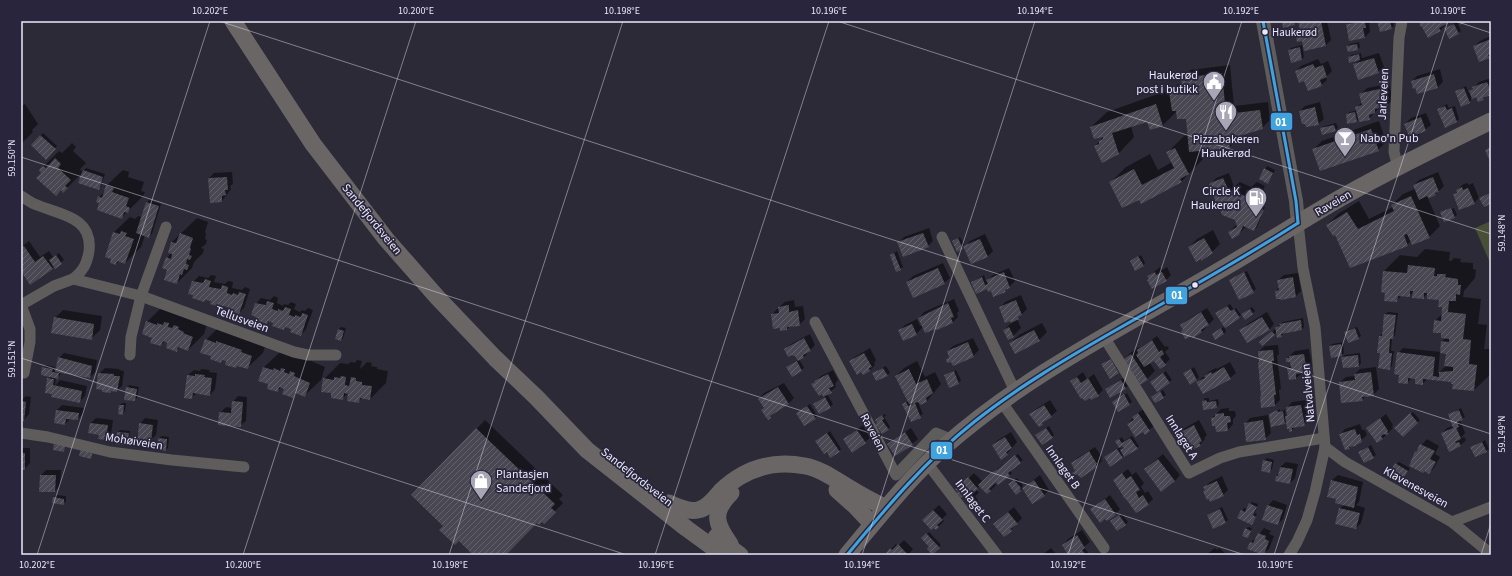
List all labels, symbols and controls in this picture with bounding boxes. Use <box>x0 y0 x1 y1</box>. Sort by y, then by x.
text: 10.202°E <box>192 4 228 18</box>
text: 10.200°E <box>398 4 434 18</box>
text: 10.198°E <box>604 4 640 18</box>
text: 10.196°E <box>811 4 847 18</box>
text: 10.194°E <box>1017 4 1053 18</box>
text: 10.192°E <box>1223 4 1259 18</box>
text: 10.190°E <box>1430 4 1466 18</box>
place label: Haukerød <box>1272 25 1317 40</box>
marker: Haukerød <box>1260 27 1270 37</box>
place label: Haukerød post i butikk <box>1136 67 1198 98</box>
street label: Jarleveien <box>1374 68 1393 120</box>
public building icon: Haukerød post i butikk <box>1201 69 1227 102</box>
restaurant icon: Pizzabakeren Haukerød <box>1213 99 1239 132</box>
line badge: 01 <box>1270 112 1293 131</box>
text: 01 <box>1275 115 1287 130</box>
bar icon: Nabo'n Pub <box>1332 125 1358 158</box>
place label: Nabo'n Pub <box>1360 130 1419 147</box>
place label: Pizzabakeren Haukerød <box>1193 131 1259 162</box>
text: 59.150°N <box>5 139 19 177</box>
street label: Sandefjordsveien <box>338 180 406 259</box>
place label: Circle K Haukerød <box>1191 183 1240 214</box>
fuel station icon: Circle K Haukerød <box>1243 185 1269 218</box>
street label: Raveien <box>1312 186 1355 221</box>
text: 59.148°N <box>1495 214 1509 252</box>
unlabelled marker <box>1190 280 1200 290</box>
line badge: 01 <box>1165 286 1188 305</box>
text: 01 <box>1171 288 1183 303</box>
street label: Tellusveien <box>212 302 271 337</box>
text: 59.151°N <box>5 340 19 378</box>
street label: Natvalveien <box>1297 363 1320 423</box>
street label: Raveien <box>856 411 889 454</box>
street label: Innlaget A <box>1161 412 1202 463</box>
text: 59.149°N <box>1495 415 1509 453</box>
street label: Mohøiveien <box>104 429 164 454</box>
line badge: 01 <box>930 441 953 460</box>
street label: Innlaget B <box>1041 442 1084 493</box>
text: 01 <box>936 443 948 458</box>
street label: Sandefjordsveien <box>597 444 676 511</box>
street label: Klavenesveien <box>1380 463 1451 512</box>
place label: Plantasjen Sandefjord <box>496 466 551 497</box>
shop icon: Plantasjen Sandefjord <box>468 468 494 501</box>
street label: Innlaget C <box>951 476 995 527</box>
text: 10.202°E <box>19 558 55 572</box>
text: 10.200°E <box>225 558 261 572</box>
text: 10.198°E <box>432 558 468 572</box>
text: 10.196°E <box>638 558 674 572</box>
text: 10.194°E <box>844 558 880 572</box>
text: 10.192°E <box>1050 558 1086 572</box>
text: 10.190°E <box>1257 558 1293 572</box>

